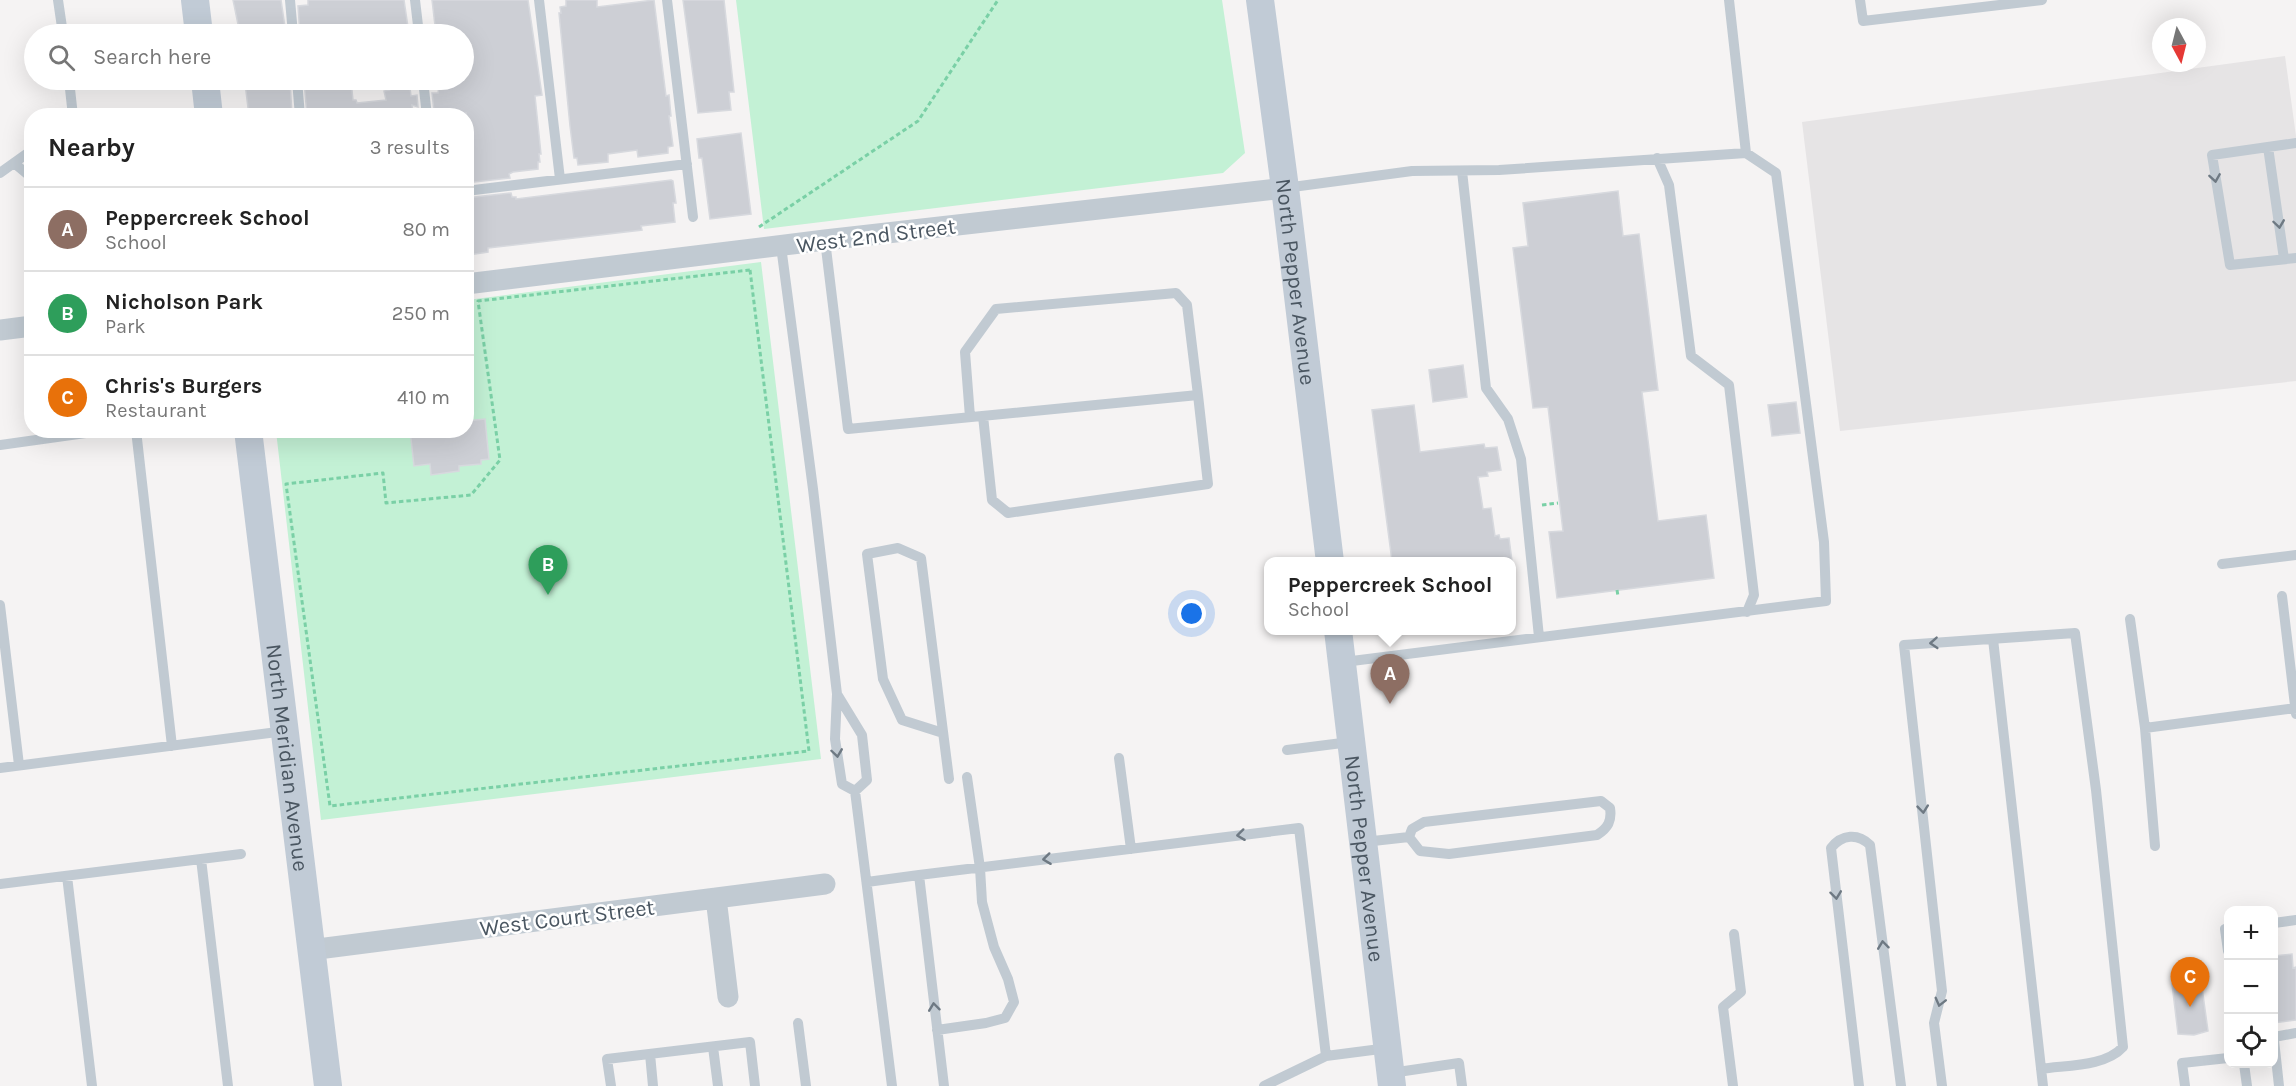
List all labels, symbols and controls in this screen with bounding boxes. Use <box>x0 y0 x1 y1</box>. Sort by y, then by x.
north arrow <box>2152 18 2206 72</box>
search box <box>24 24 474 90</box>
icon: search <box>45 41 78 74</box>
text: Search here <box>93 44 211 70</box>
text: Nearby <box>48 132 135 163</box>
text: 3 results <box>370 136 450 159</box>
one-way arrow <box>2209 173 2221 182</box>
street label: North Pepper Avenue <box>1270 177 1321 387</box>
text: Peppercreek School <box>105 205 310 231</box>
street label: West 2nd Street <box>795 213 957 259</box>
text: A <box>61 218 74 241</box>
text: 80 m <box>402 218 450 241</box>
one-way arrow <box>2272 219 2284 228</box>
text: School <box>105 231 167 254</box>
text: Nicholson Park <box>105 289 263 315</box>
text: B <box>61 302 74 325</box>
text: 250 m <box>392 302 450 325</box>
text: Park <box>105 315 146 338</box>
text: Chris's Burgers <box>105 373 262 399</box>
text: C <box>61 386 74 409</box>
text: 410 m <box>397 386 450 409</box>
text: Restaurant <box>105 399 207 422</box>
pin: B <box>528 546 568 595</box>
popup <box>1264 557 1516 635</box>
text: Peppercreek School <box>1288 572 1492 598</box>
text: School <box>1288 598 1350 621</box>
your location <box>1177 599 1206 628</box>
one-way arrow <box>1930 636 1939 649</box>
street label: North Meridian Avenue <box>260 642 314 873</box>
pin: A <box>1370 654 1410 704</box>
one-way arrow <box>831 748 843 757</box>
street label: North Pepper Avenue <box>1339 754 1389 963</box>
one-way arrow <box>1916 804 1929 813</box>
one-way arrow <box>1236 829 1245 841</box>
one-way arrow <box>1043 853 1052 865</box>
one-way arrow <box>1830 891 1842 900</box>
street label: West Court Street <box>478 894 656 942</box>
map controls <box>2224 906 2278 1068</box>
button: + <box>2224 906 2278 960</box>
one-way arrow <box>1878 940 1890 949</box>
pin: C <box>2170 958 2210 1007</box>
button: − <box>2224 960 2278 1014</box>
one-way arrow <box>1934 997 1947 1007</box>
one-way arrow <box>928 1003 941 1012</box>
button: locate <box>2224 1014 2278 1068</box>

